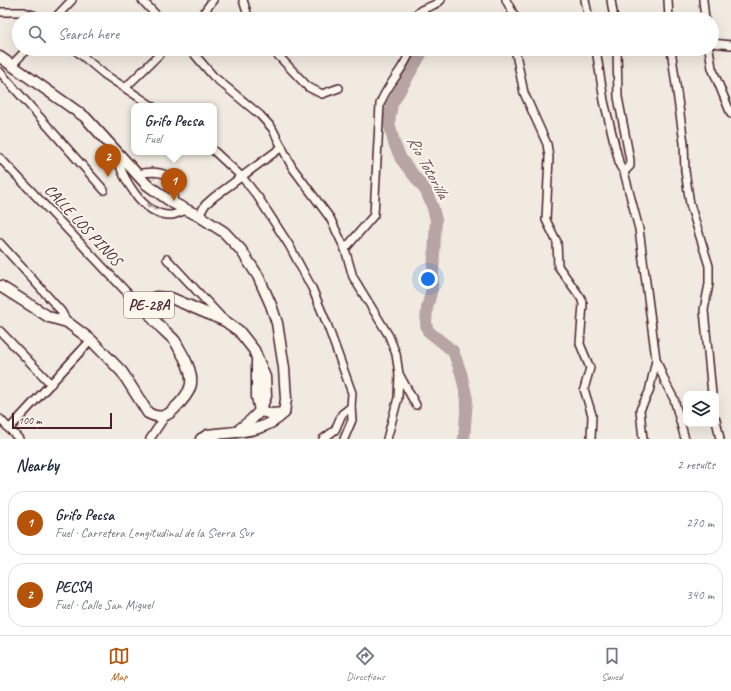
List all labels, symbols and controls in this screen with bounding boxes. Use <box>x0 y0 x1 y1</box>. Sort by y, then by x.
search box <box>12 12 719 56</box>
icon: search <box>26 23 48 45</box>
text: Search here <box>58 25 119 44</box>
popup <box>131 103 217 155</box>
text: Grifo Pecsa <box>145 112 203 131</box>
text: Fuel <box>145 131 162 147</box>
water label: Rio Totorilla <box>402 132 455 204</box>
pin: 2 <box>95 144 121 177</box>
pin: 1 <box>161 168 187 201</box>
street label: CALLE LOS PINOS <box>40 180 127 272</box>
one-way arrow <box>145 203 156 211</box>
your location <box>418 269 438 289</box>
road number: PE-28A <box>124 292 174 318</box>
map controls <box>683 391 719 427</box>
button: layers <box>683 391 719 427</box>
scale bar <box>12 411 112 430</box>
text: 100 m <box>18 413 42 427</box>
text: Nearby <box>16 455 59 476</box>
text: 2 results <box>677 457 715 473</box>
text: Grifo Pecsa <box>55 506 114 525</box>
text: 1 <box>27 515 33 531</box>
text: 270 m <box>686 515 714 531</box>
text: Fuel · Carretera Longitudinal de la Sierra Sur <box>55 525 254 541</box>
text: PECSA <box>55 578 91 597</box>
text: 2 <box>27 587 33 603</box>
text: 340 m <box>686 587 714 603</box>
text: Fuel · Calle San Miguel <box>55 597 153 613</box>
tab: Map <box>108 645 130 683</box>
tab: Directions <box>346 645 385 683</box>
tab: Saved <box>601 645 623 683</box>

